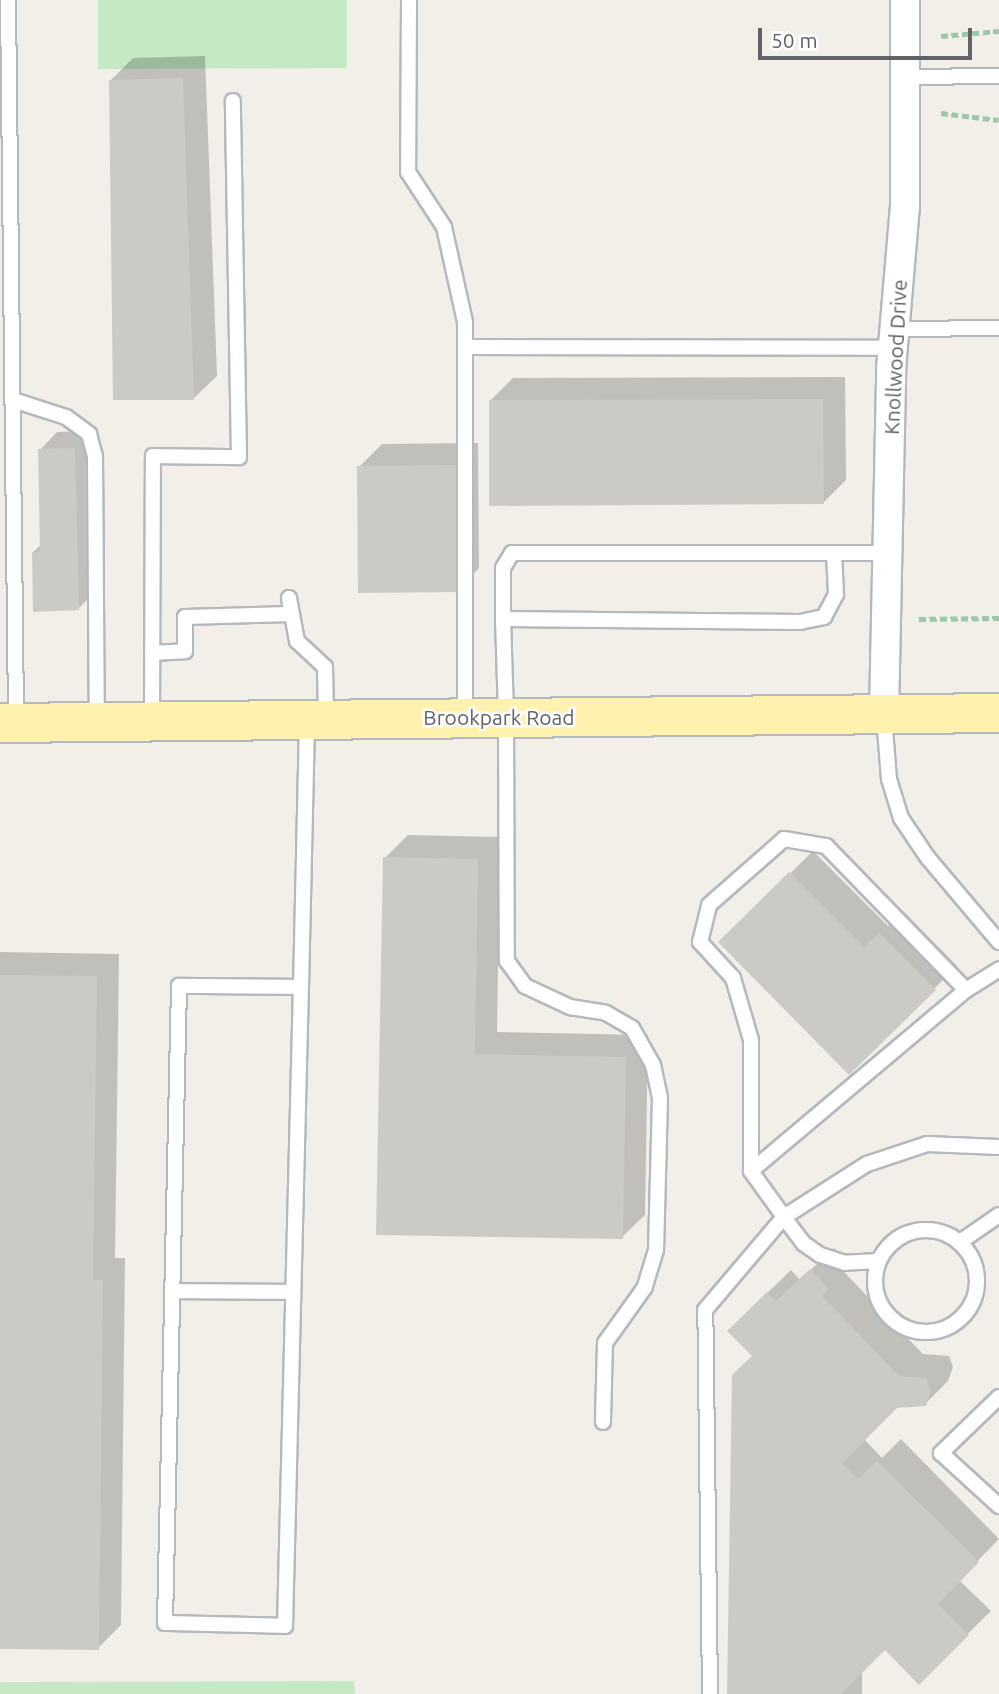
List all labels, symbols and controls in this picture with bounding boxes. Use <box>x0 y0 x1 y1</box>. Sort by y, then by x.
scale bar <box>761 14 974 58</box>
text: 50 m <box>771 28 818 52</box>
street label: Knollwood Drive <box>878 279 912 435</box>
street label: Brookpark Road <box>423 704 575 730</box>

